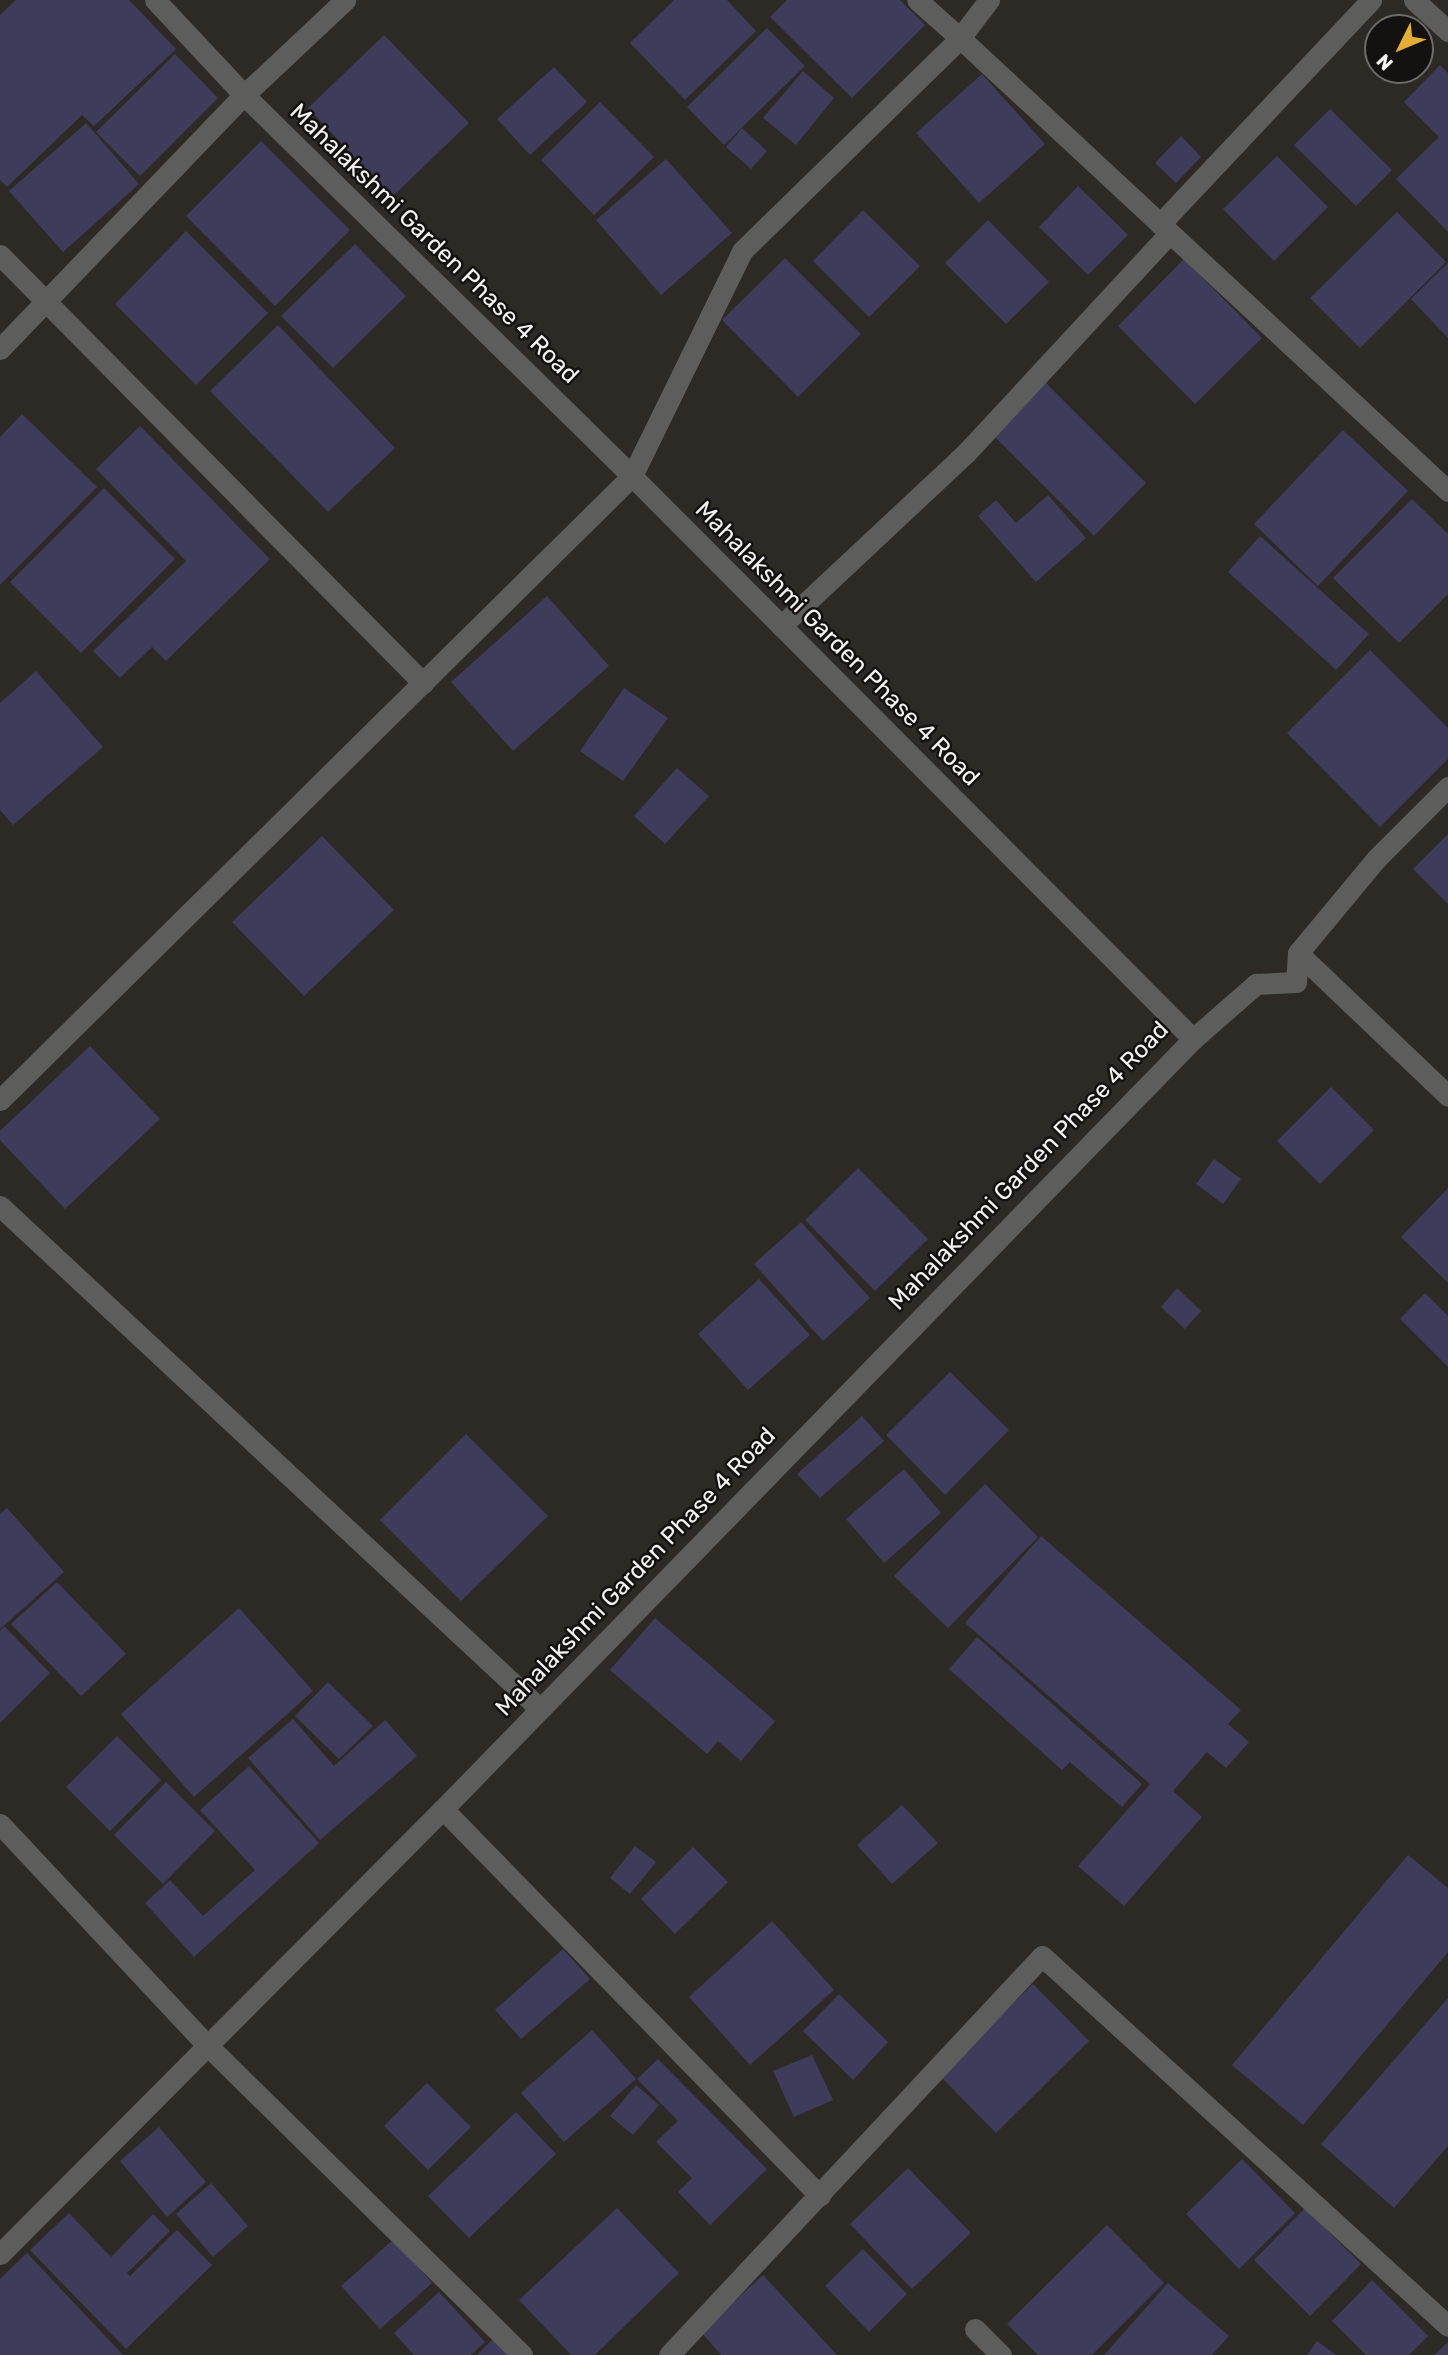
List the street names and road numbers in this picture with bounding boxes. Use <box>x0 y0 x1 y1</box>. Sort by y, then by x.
street label: Mahalakshmi Garden Phase 4 Road <box>284 98 584 390</box>
street label: Mahalakshmi Garden Phase 4 Road <box>689 496 985 792</box>
street label: Mahalakshmi Garden Phase 4 Road <box>883 1016 1175 1316</box>
street label: Mahalakshmi Garden Phase 4 Road <box>490 1422 782 1722</box>

